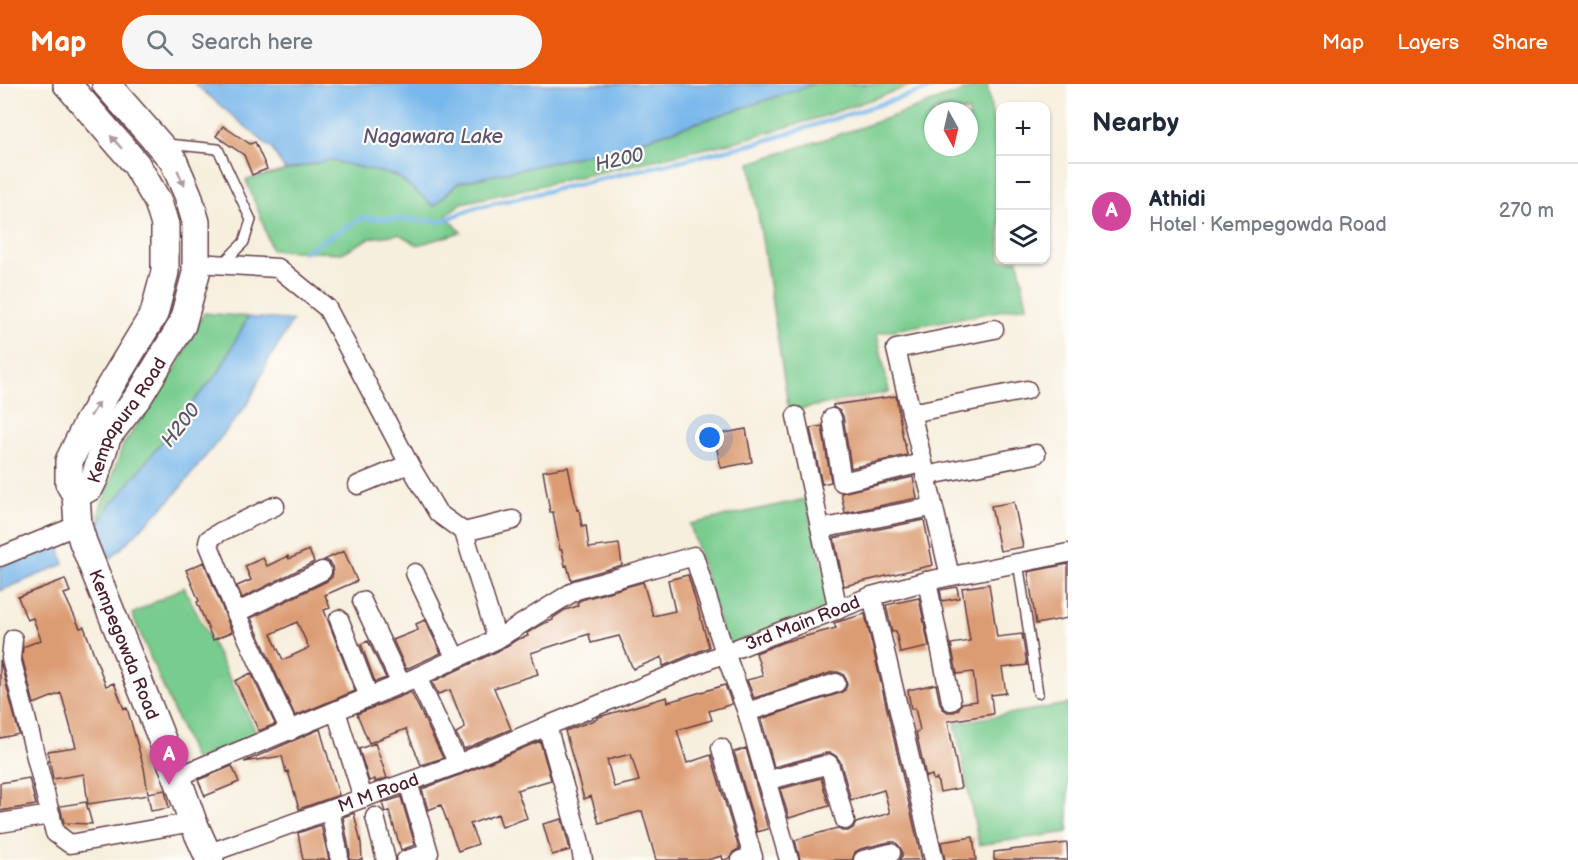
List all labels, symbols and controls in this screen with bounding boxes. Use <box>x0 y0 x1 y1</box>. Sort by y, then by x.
search box <box>122 15 542 69</box>
text: Map <box>30 26 86 59</box>
icon: search <box>143 26 176 59</box>
text: Search here <box>191 29 313 56</box>
text: Map <box>1322 30 1364 55</box>
text: Layers <box>1397 30 1459 55</box>
text: Share <box>1492 30 1548 55</box>
north arrow <box>924 102 978 156</box>
map controls <box>996 102 1050 264</box>
button: + <box>996 102 1050 156</box>
text: Nearby <box>1092 108 1179 139</box>
water label: Nagawara Lake <box>363 125 503 149</box>
one-way arrow <box>110 134 123 149</box>
water label: H200 <box>593 143 646 177</box>
button: − <box>996 156 1050 210</box>
one-way arrow <box>177 170 186 187</box>
text: Athidi <box>1149 186 1206 213</box>
text: A <box>1105 199 1118 223</box>
text: 270 m <box>1499 199 1554 223</box>
button: layers <box>996 210 1050 264</box>
text: Hotel · Kempegowda Road <box>1149 213 1387 237</box>
street label: Kempapura Road <box>84 354 171 486</box>
water label: H200 <box>156 399 206 452</box>
one-way arrow <box>90 401 101 417</box>
your location <box>695 423 724 452</box>
street label: Kempegowda Road <box>84 567 163 723</box>
street label: 3rd Main Road <box>743 592 863 655</box>
pin: A <box>150 736 188 785</box>
street label: M M Road <box>335 769 422 817</box>

